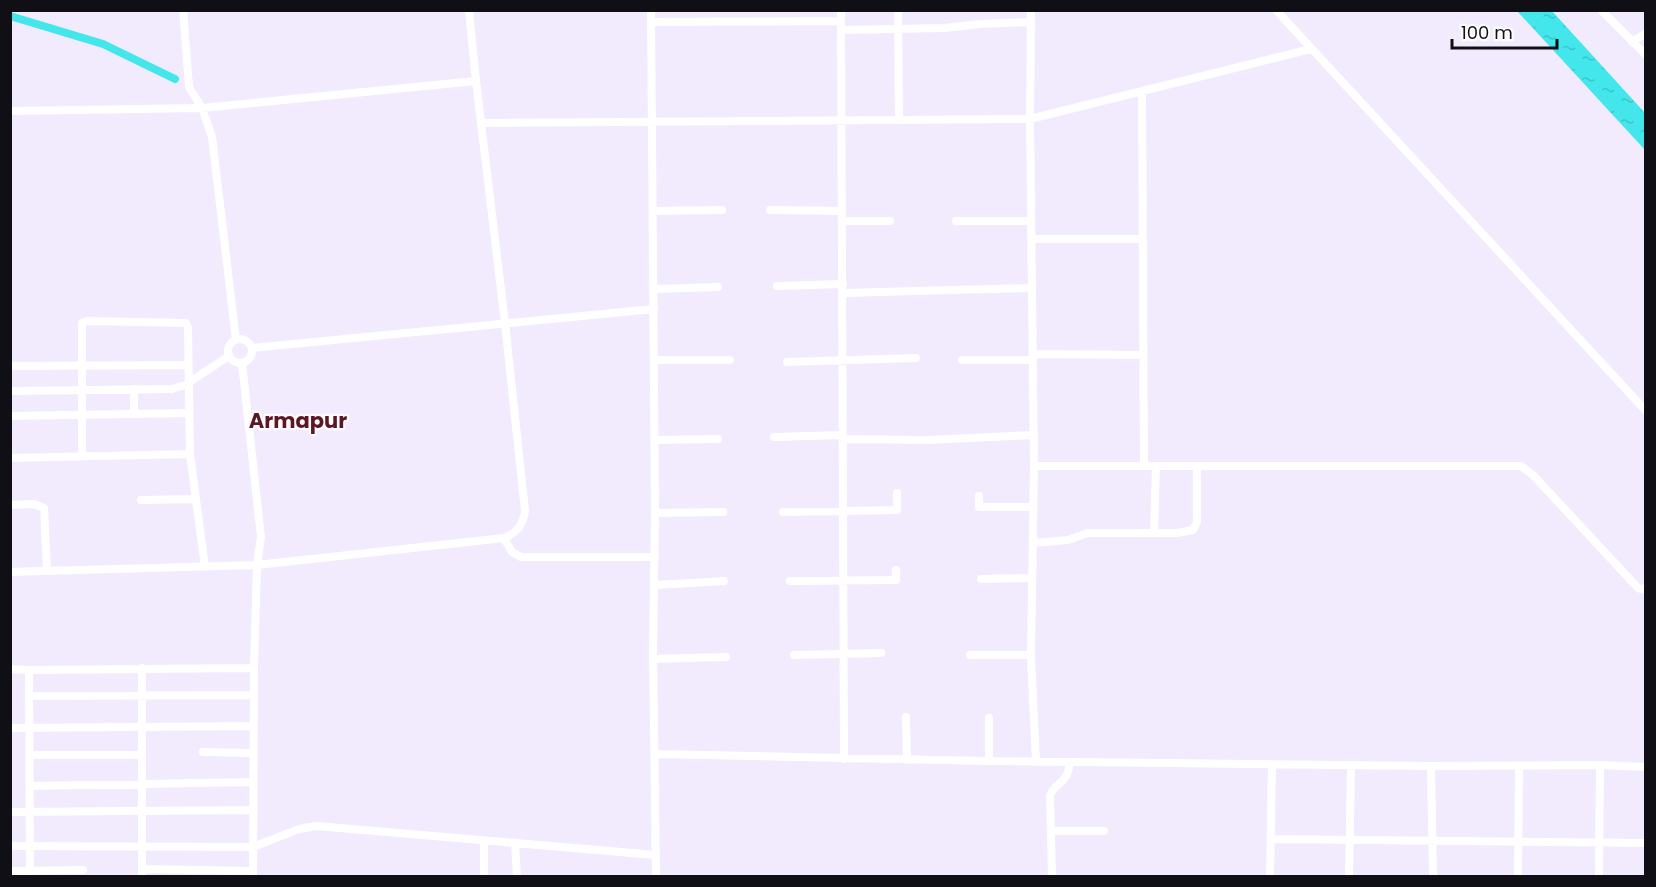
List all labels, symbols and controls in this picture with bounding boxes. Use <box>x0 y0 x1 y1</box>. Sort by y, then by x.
scale bar <box>1452 12 1557 50</box>
text: 100 m <box>1461 20 1513 45</box>
district label: Armapur <box>249 406 347 435</box>

